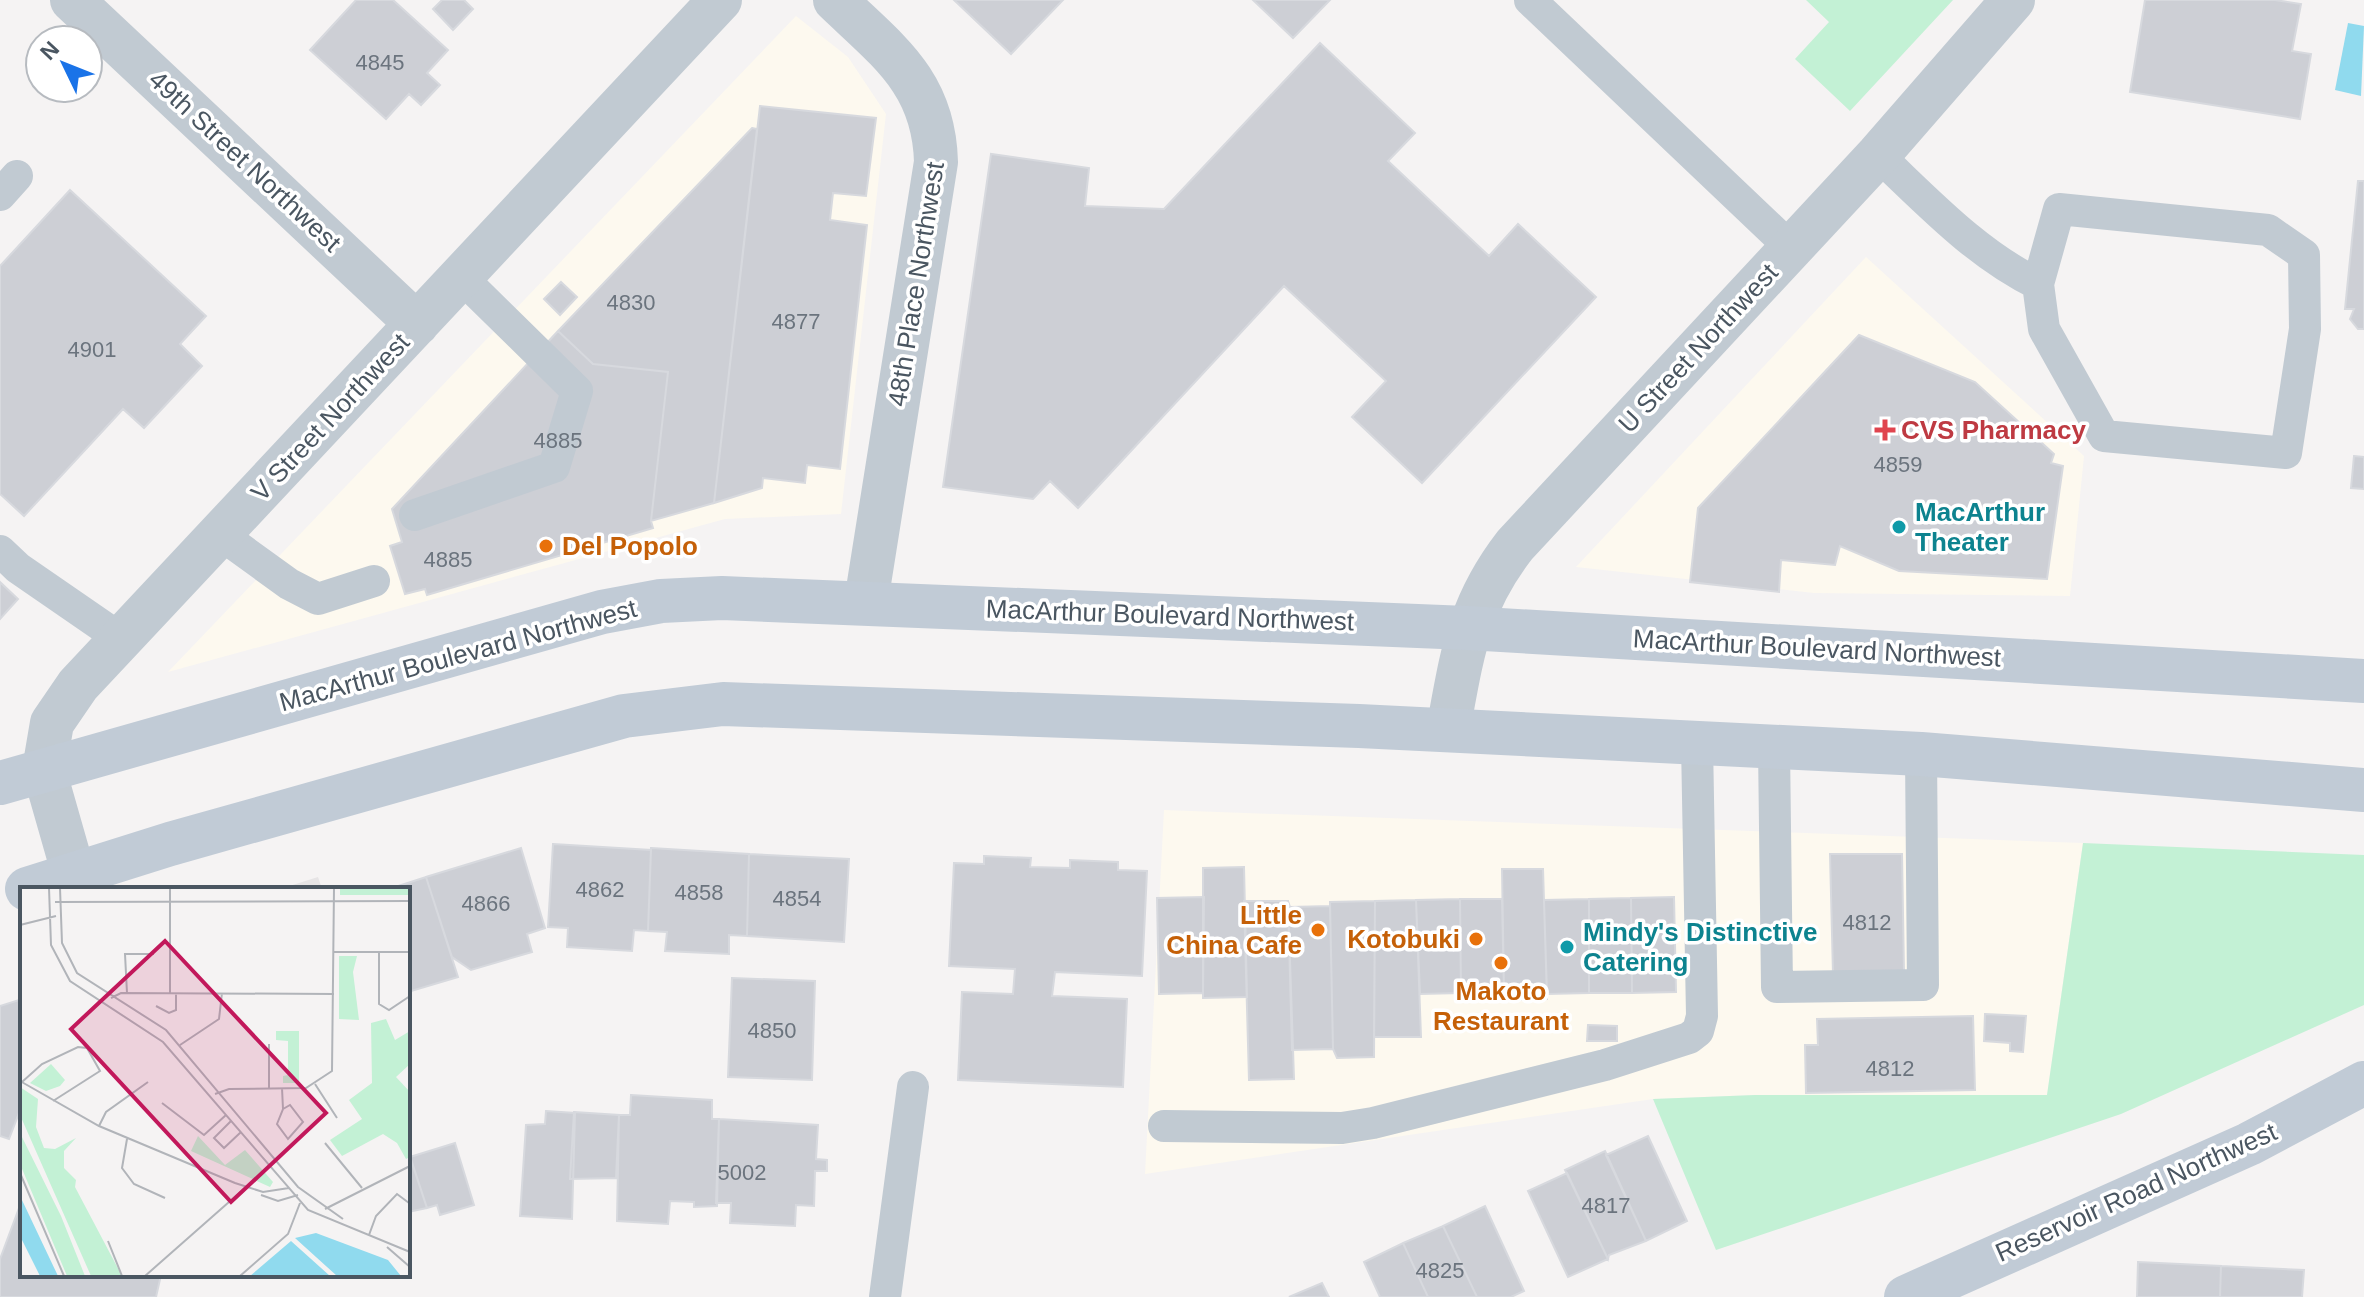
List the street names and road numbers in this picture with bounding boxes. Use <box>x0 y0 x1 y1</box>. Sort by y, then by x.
street label: 49th Street Northwest <box>143 64 348 258</box>
street label: 48th Place Northwest <box>882 159 950 408</box>
street label: U Street Northwest <box>1612 257 1784 439</box>
street label: V Street Northwest <box>245 326 416 507</box>
street label: MacArthur Boulevard Northwest <box>276 593 641 717</box>
street label: MacArthur Boulevard Northwest <box>985 594 1355 636</box>
street label: MacArthur Boulevard Northwest <box>1632 623 2003 673</box>
street label: Reservoir Road Northwest <box>1991 1116 2282 1268</box>

